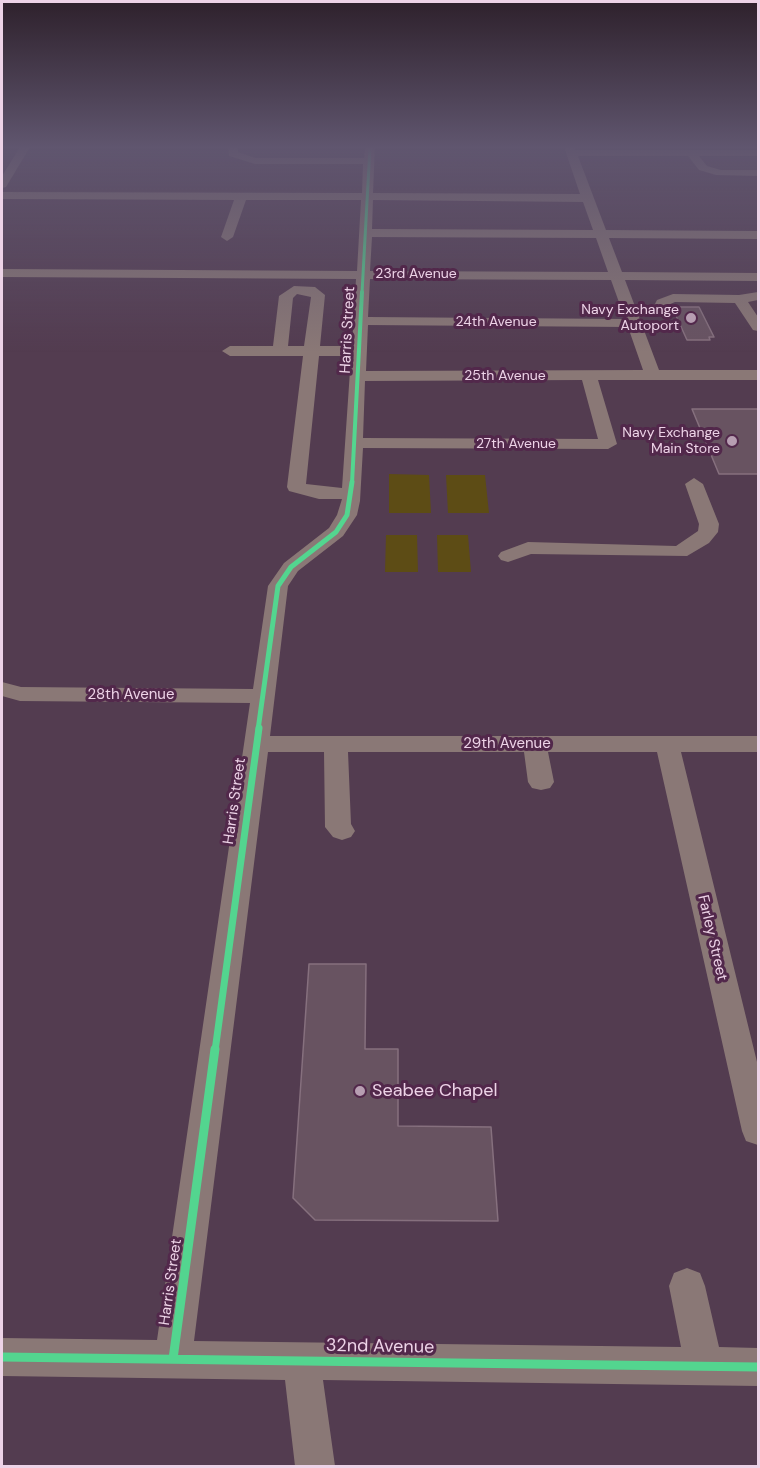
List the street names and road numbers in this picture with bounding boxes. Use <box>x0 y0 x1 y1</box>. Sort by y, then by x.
street label: 23rd Avenue <box>375 266 457 282</box>
street label: Harris Street <box>337 286 359 374</box>
street label: 24th Avenue <box>455 314 537 330</box>
street label: 25th Avenue <box>464 368 546 384</box>
street label: 27th Avenue <box>476 436 556 452</box>
street label: 28th Avenue <box>88 686 174 704</box>
street label: 29th Avenue <box>463 735 551 753</box>
street label: Harris Street <box>220 757 250 845</box>
street label: Farley Street <box>693 893 731 983</box>
street label: Harris Street <box>156 1238 186 1326</box>
street label: 32nd Avenue <box>326 1335 434 1359</box>

